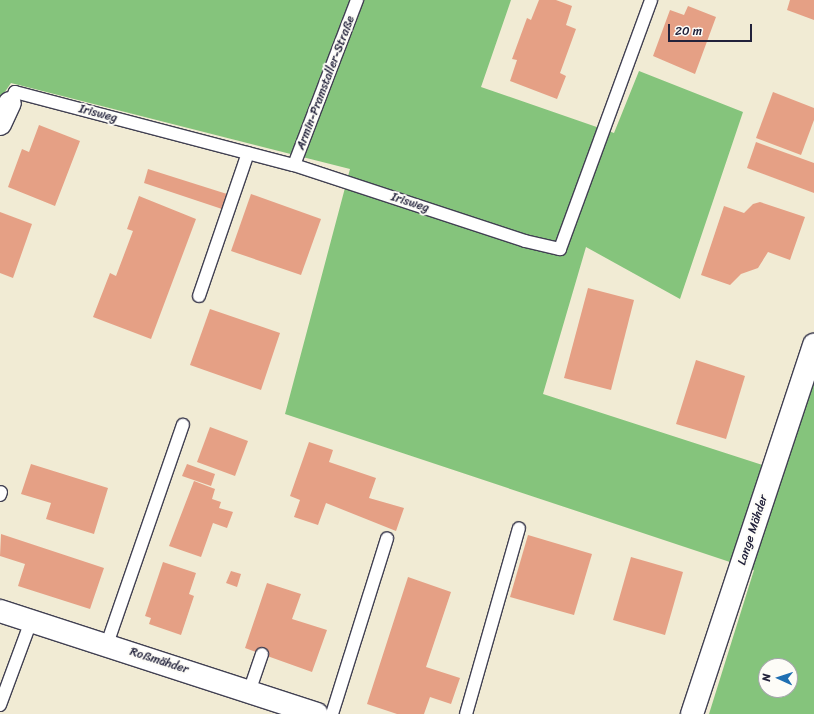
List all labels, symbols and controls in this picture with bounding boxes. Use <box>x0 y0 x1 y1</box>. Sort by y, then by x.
street label: Armin-Pramstaller-Straße <box>294 14 358 152</box>
scale bar <box>670 16 754 42</box>
text: 20 m <box>675 20 702 42</box>
street label: Irisweg <box>77 102 119 126</box>
street label: Irisweg <box>389 190 431 216</box>
street label: Lange Mähder <box>735 493 771 567</box>
street label: Roßmähder <box>128 645 190 677</box>
north arrow <box>758 658 798 698</box>
text: N <box>757 673 776 682</box>

